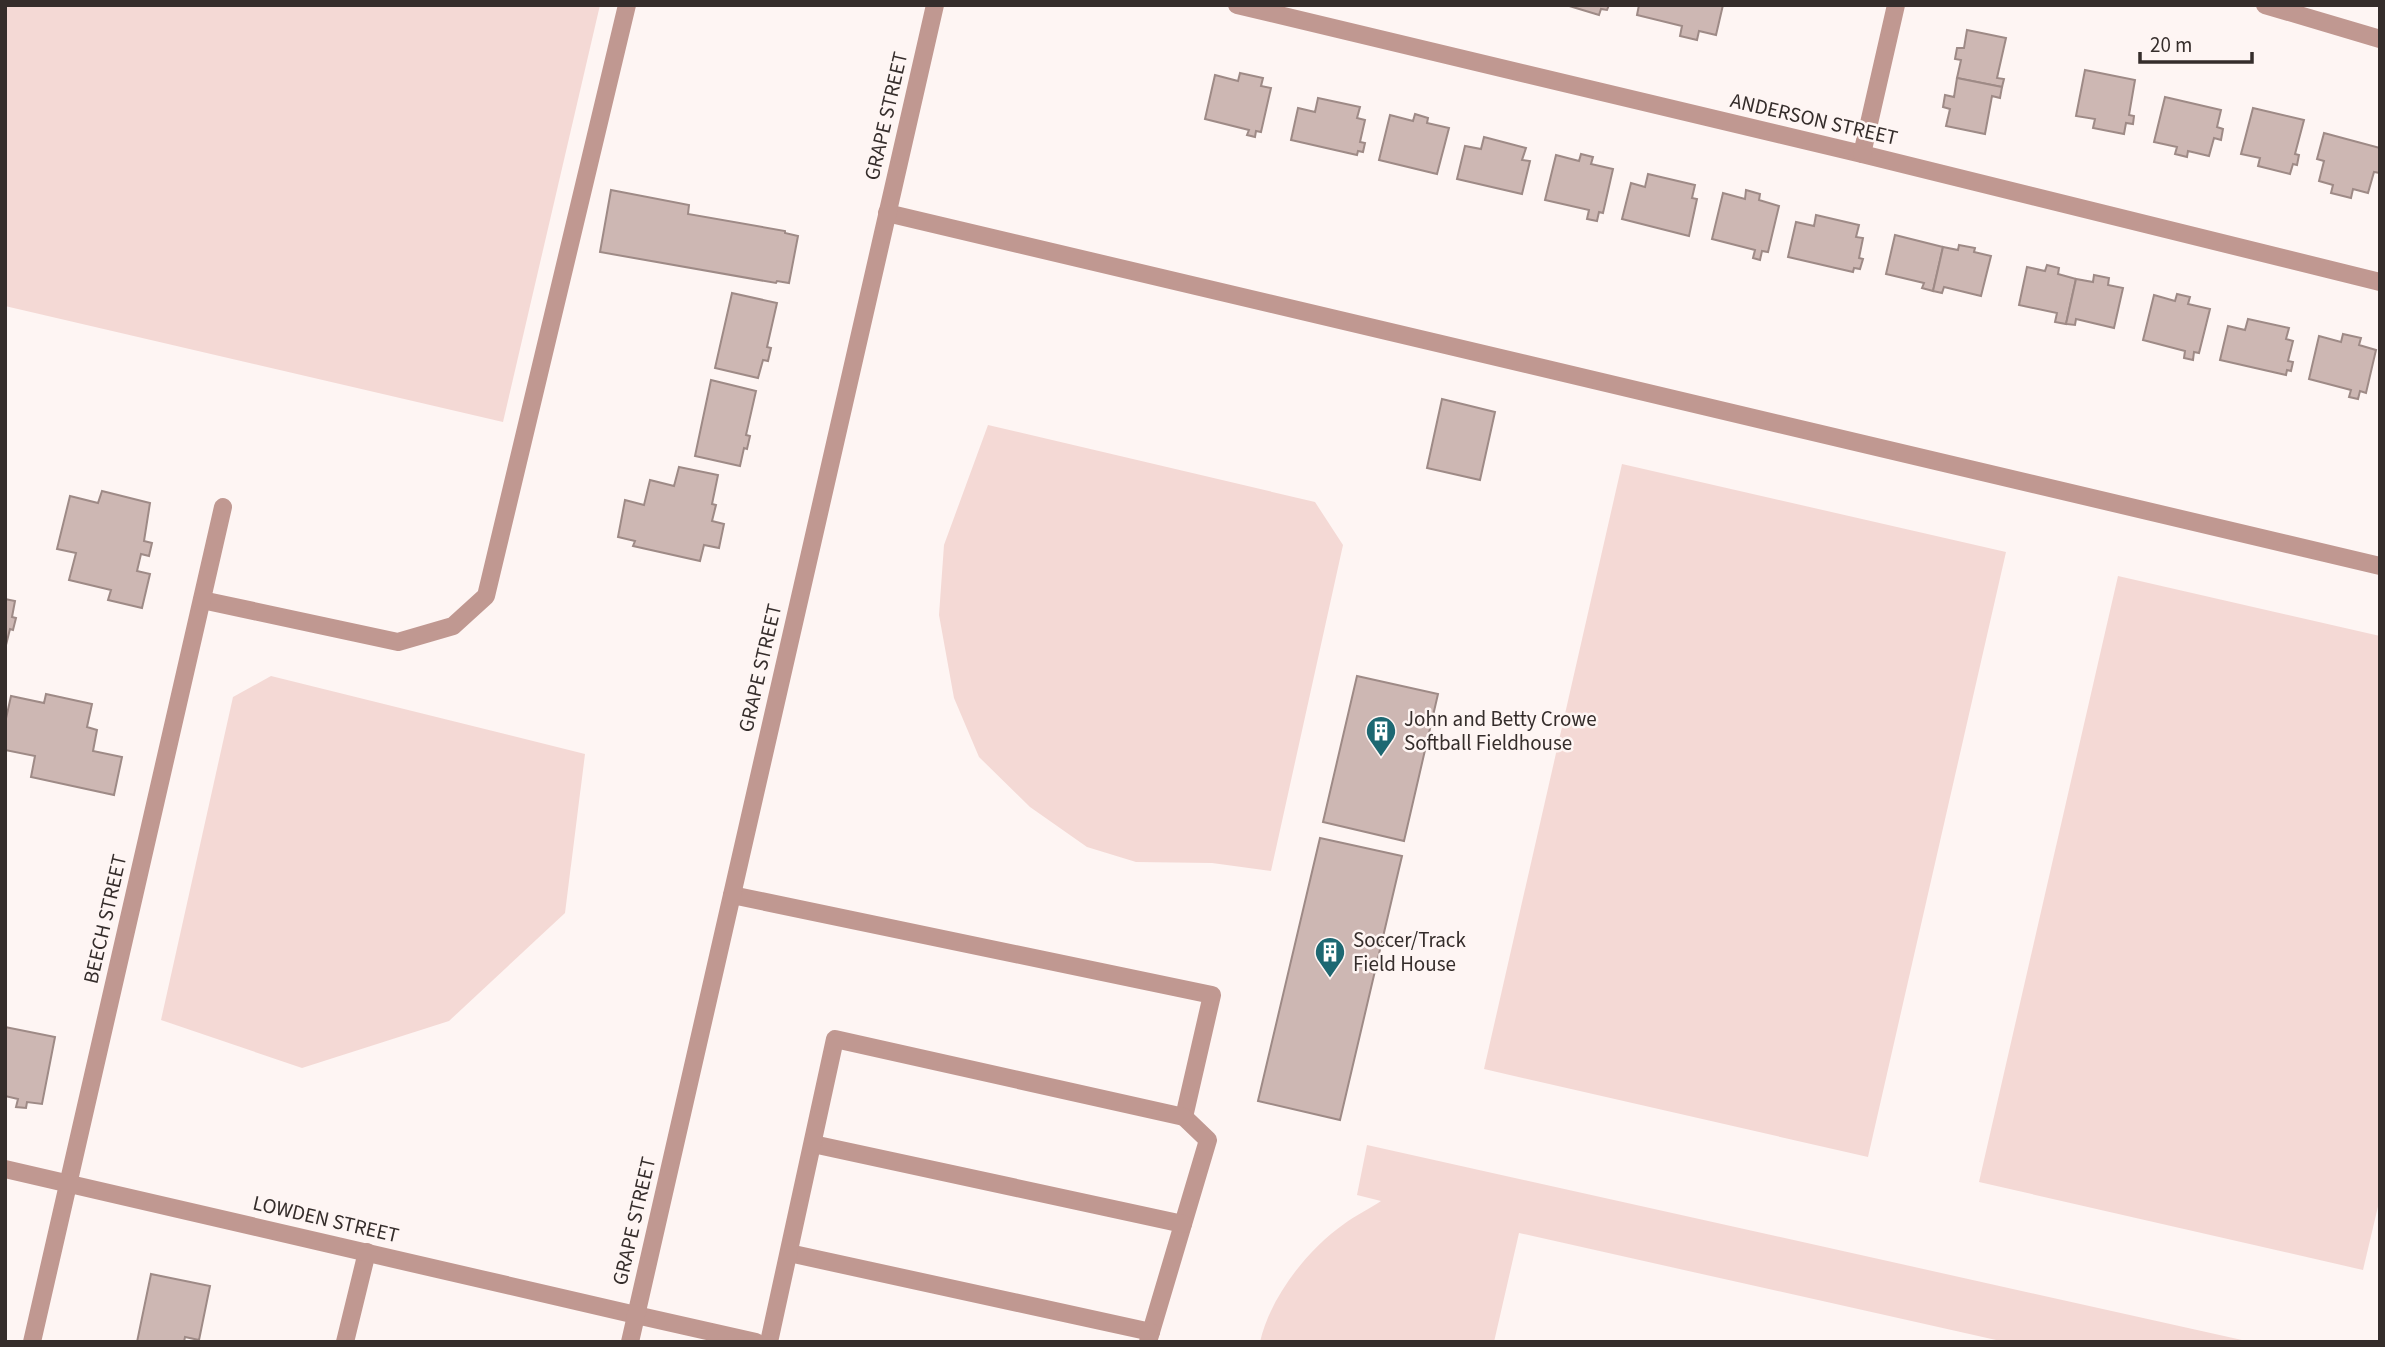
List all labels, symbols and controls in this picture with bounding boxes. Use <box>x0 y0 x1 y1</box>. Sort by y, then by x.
scale bar <box>2140 21 2252 65</box>
text: 20 m <box>2150 30 2192 60</box>
street label: GRAPE STREET <box>857 49 915 183</box>
street label: ANDERSON STREET <box>1727 85 1901 153</box>
street label: GRAPE STREET <box>731 601 789 735</box>
place label: John and Betty Crowe Softball Fieldhouse <box>1404 704 1597 758</box>
building icon: John and Betty Crowe Softball Fieldhouse <box>1364 714 1398 758</box>
street label: BEECH STREET <box>76 851 134 987</box>
place label: Soccer/Track Field House <box>1353 925 1466 979</box>
building icon: Soccer/Track Field House <box>1313 935 1347 979</box>
street label: GRAPE STREET <box>605 1154 663 1288</box>
street label: LOWDEN STREET <box>250 1188 402 1250</box>

